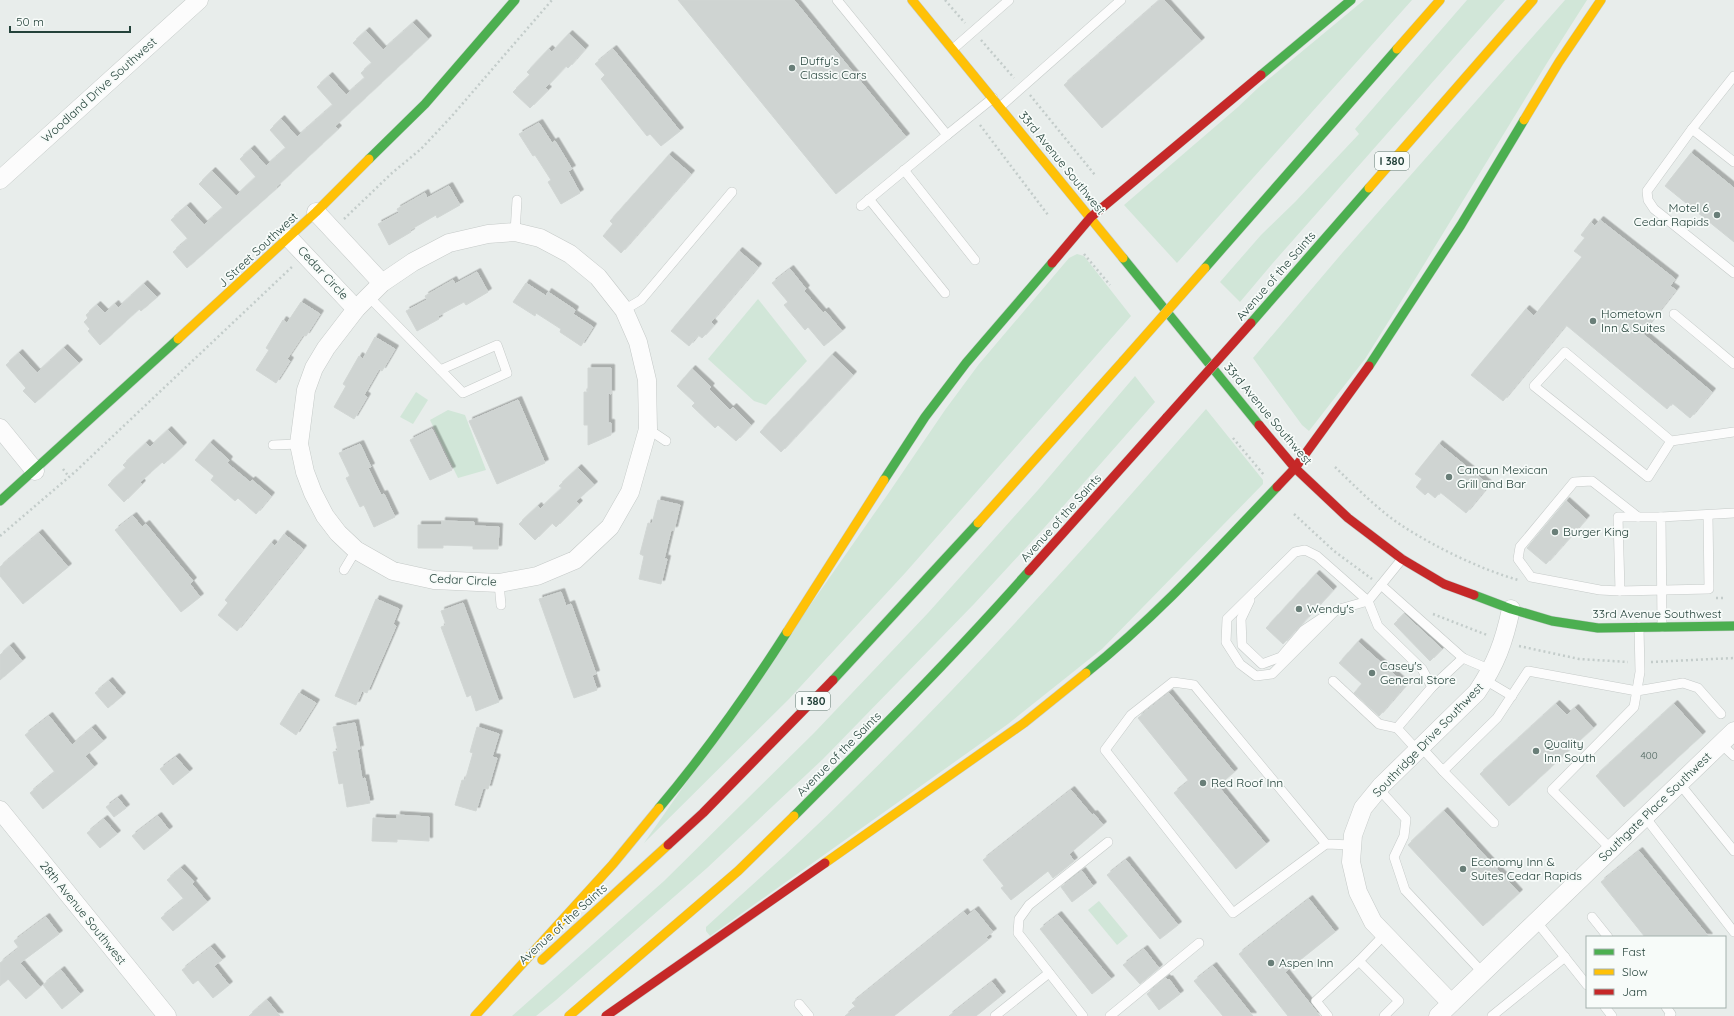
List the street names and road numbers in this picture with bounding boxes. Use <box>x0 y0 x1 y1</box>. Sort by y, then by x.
street label: Woodland Drive Southwest <box>38 34 159 145</box>
street label: 33rd Avenue Southwest <box>1016 108 1109 218</box>
road number: I 380 <box>1375 152 1409 170</box>
street label: J Street Southwest <box>215 209 301 290</box>
street label: Avenue of the Saints <box>1233 228 1319 323</box>
street label: Cedar Circle <box>295 243 352 303</box>
street label: 33rd Avenue Southwest <box>1221 359 1316 468</box>
street label: Avenue of the Saints <box>1017 470 1104 565</box>
street label: Cedar Circle <box>429 570 497 589</box>
street label: 33rd Avenue Southwest <box>1592 606 1722 621</box>
street label: Southridge Drive Southwest <box>1369 679 1486 800</box>
road number: I 380 <box>796 692 830 710</box>
street label: Avenue of the Saints <box>793 708 884 799</box>
street label: Southgate Place Southwest <box>1595 749 1714 865</box>
street label: 28th Avenue Southwest <box>37 858 130 967</box>
street label: Avenue of the Saints <box>515 880 610 967</box>

